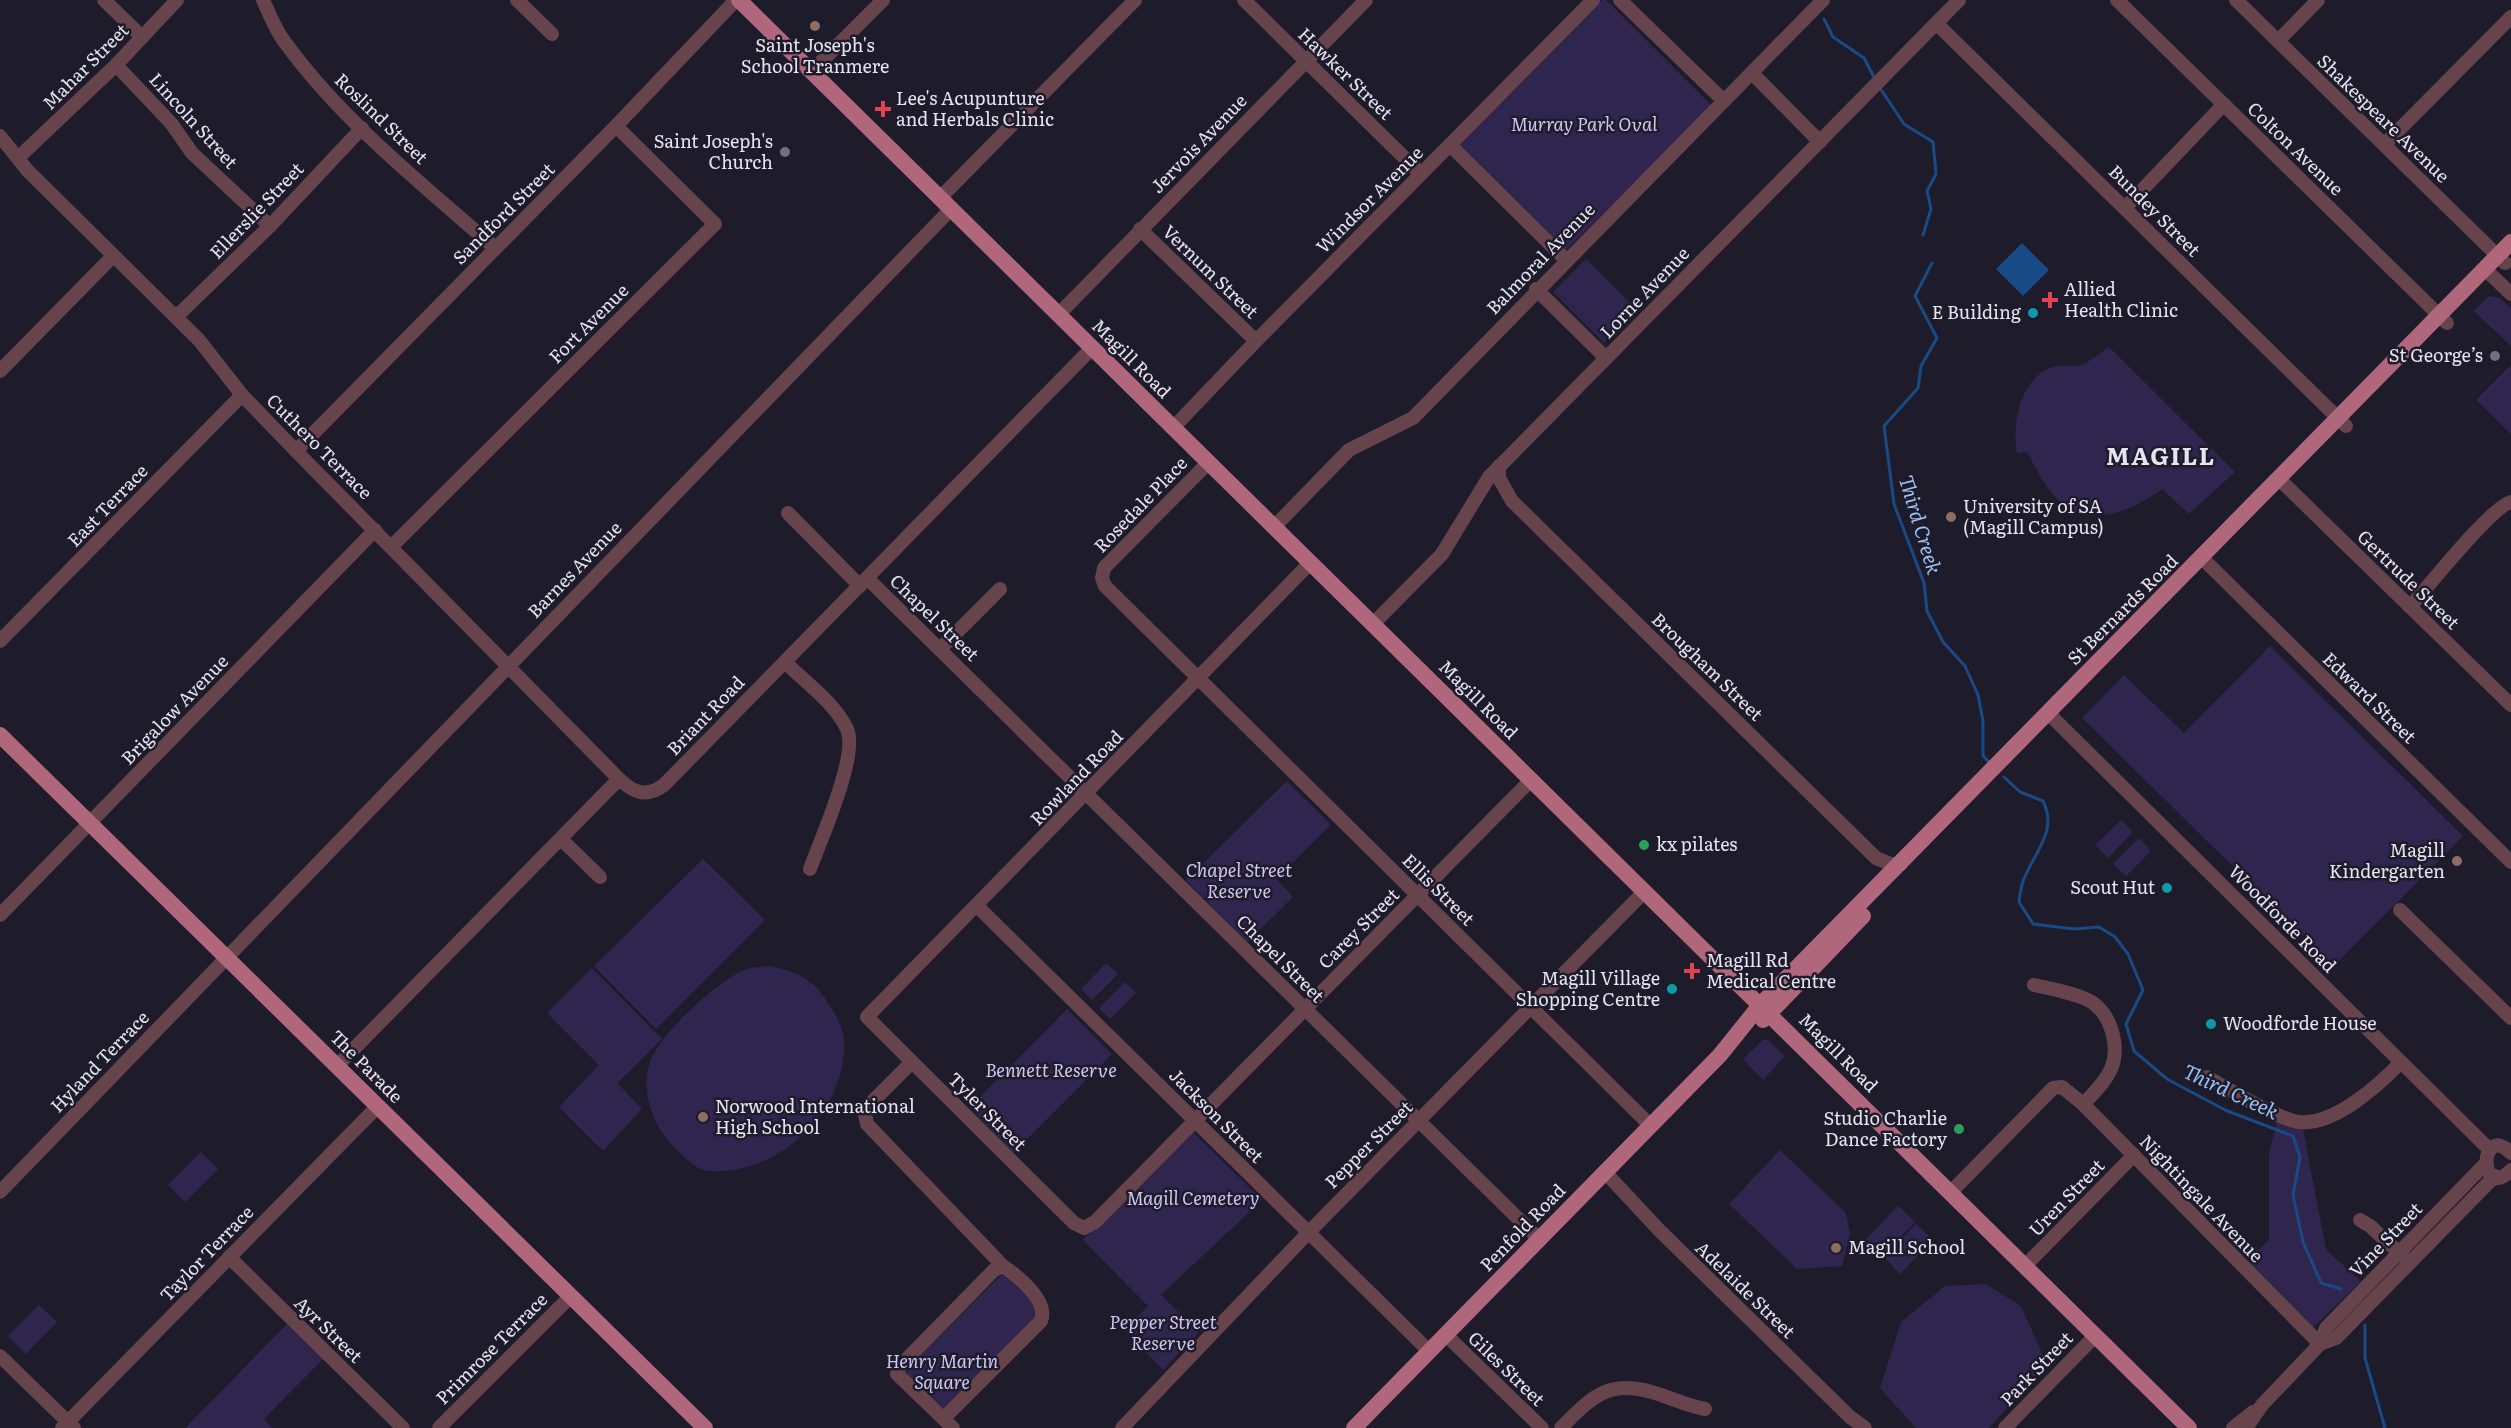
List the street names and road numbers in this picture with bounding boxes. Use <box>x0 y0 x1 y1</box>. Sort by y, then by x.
street label: Mahar Street <box>36 16 135 115</box>
street label: Hawker Street <box>1292 21 1400 126</box>
street label: Shakespeare Avenue <box>2312 47 2456 188</box>
street label: Lincoln Street <box>143 66 245 175</box>
street label: Roslind Street <box>329 66 435 170</box>
street label: Jervois Avenue <box>1144 87 1252 199</box>
street label: Colton Avenue <box>2242 95 2350 201</box>
street label: Windsor Avenue <box>1309 139 1429 259</box>
street label: Ellerslie Street <box>203 155 310 264</box>
street label: Sandford Street <box>446 155 561 270</box>
street label: Bundey Street <box>2103 158 2208 263</box>
street label: Balmoral Avenue <box>1479 196 1600 320</box>
street label: Vernum Street <box>1157 218 1266 324</box>
street label: Lorne Avenue <box>1593 240 1695 344</box>
street label: Fort Avenue <box>542 277 634 369</box>
street label: Magill Road <box>1086 312 1178 404</box>
street label: Cuthero Terrace <box>261 387 379 505</box>
street label: Rosedale Place <box>1087 450 1193 558</box>
street label: East Terrace <box>60 458 153 552</box>
street label: Barnes Avenue <box>521 514 627 624</box>
street label: Gertrude Street <box>2352 523 2467 635</box>
street label: St Bernards Road <box>2060 547 2184 671</box>
street label: Chapel Street <box>884 567 986 667</box>
street label: Brougham Street <box>1646 606 1770 727</box>
street label: Edward Street <box>2317 645 2424 749</box>
street label: Brigalow Avenue <box>114 648 234 770</box>
street label: Magill Road <box>1433 653 1525 745</box>
street label: Briant Road <box>660 669 750 761</box>
street label: Rowland Road <box>1023 723 1129 831</box>
street label: Ellis Street <box>1397 847 1482 932</box>
street label: Woodforde Road <box>2223 858 2343 978</box>
street label: Carey Street <box>1311 881 1405 975</box>
street label: Chapel Street <box>1231 908 1332 1009</box>
street label: Hyland Terrace <box>43 1004 155 1118</box>
street label: Magill Road <box>1793 1006 1885 1098</box>
street label: The Parade <box>324 1023 410 1109</box>
street label: Jackson Street <box>1164 1061 1271 1169</box>
street label: Tyler Street <box>943 1065 1034 1157</box>
street label: Pepper Street <box>1318 1093 1419 1194</box>
street label: Nightingale Avenue <box>2134 1128 2270 1268</box>
street label: Uren Street <box>2022 1152 2110 1242</box>
street label: Penfold Road <box>1473 1177 1571 1277</box>
street label: Vine Street <box>2342 1195 2428 1283</box>
street label: Taylor Terrace <box>153 1199 259 1307</box>
street label: Adelaide Street <box>1690 1234 1803 1344</box>
street label: Primrose Terrace <box>429 1286 553 1410</box>
street label: Ayr Street <box>289 1289 370 1369</box>
street label: Giles Street <box>1463 1324 1552 1412</box>
street label: Park Street <box>1993 1324 2079 1411</box>

